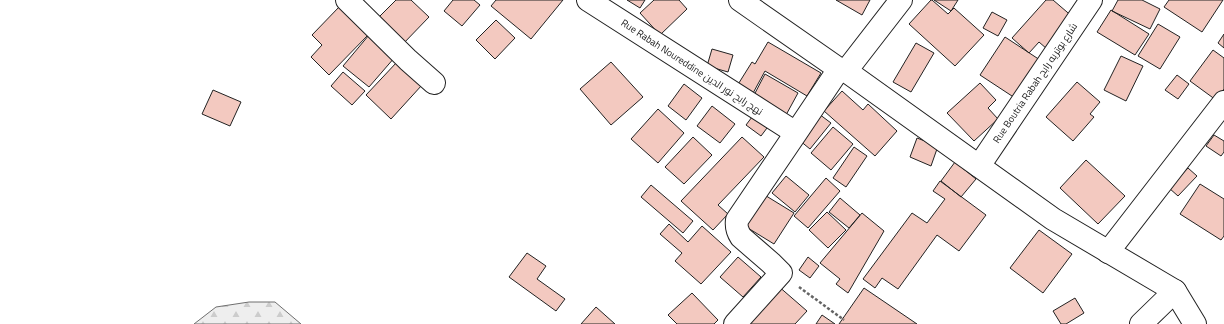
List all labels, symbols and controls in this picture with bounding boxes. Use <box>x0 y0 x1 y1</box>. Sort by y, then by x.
street label: Rue Rabah Noureddine نهج رابح نور الدين <box>618 15 766 119</box>
street label: Rue Boutria Rabah شارع بوتريه رابح <box>989 20 1081 146</box>

